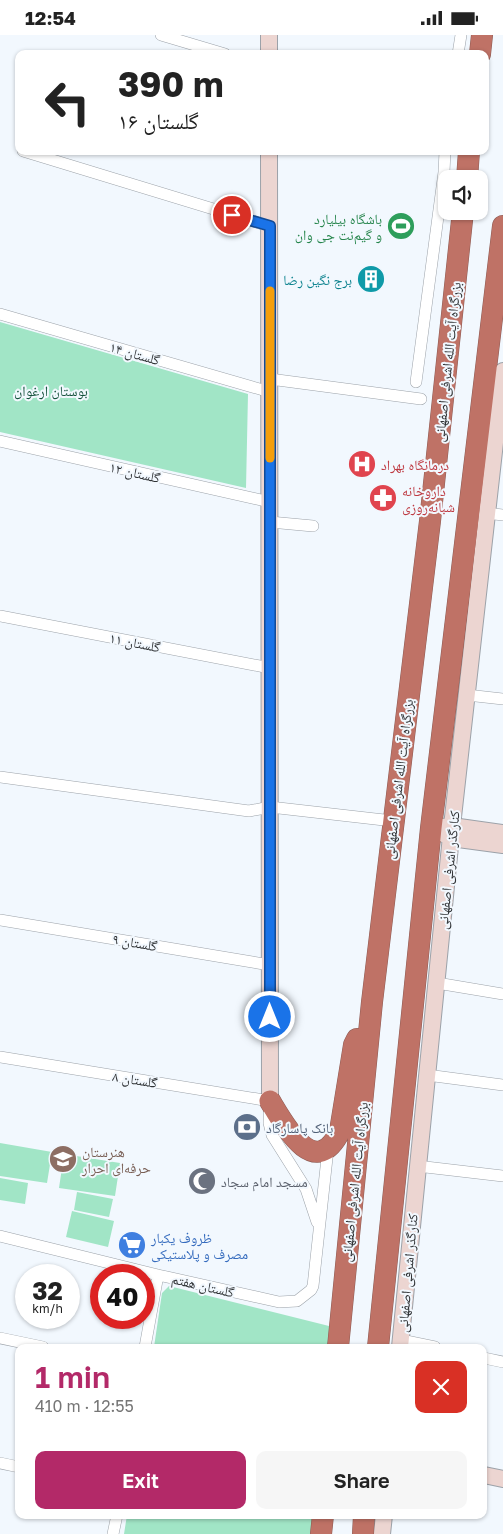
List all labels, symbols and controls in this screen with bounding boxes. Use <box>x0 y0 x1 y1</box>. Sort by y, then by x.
text: 12:54 <box>25 6 76 29</box>
text: 390 m <box>118 63 224 105</box>
icon: left <box>35 70 100 135</box>
text: گلستان ۱۶ <box>118 107 199 134</box>
map controls <box>438 170 488 220</box>
button: sound <box>438 170 488 220</box>
pin <box>211 194 253 236</box>
icon: arrive <box>218 201 246 229</box>
place label: باشگاه بیلیارد و گیم‌نت جی وان <box>295 210 382 245</box>
sports icon: باشگاه بیلیارد و گیم‌نت جی وان <box>386 211 416 241</box>
building icon: برج نگین رضا <box>356 264 386 294</box>
place label: برج نگین رضا <box>283 271 352 290</box>
street label: بزرگراه آیت الله اشرفی اصفهانی <box>430 281 465 443</box>
street label: گلستان ۱۴ <box>108 338 162 369</box>
park label: بوستان ارغوان <box>14 382 88 400</box>
hospital icon: درمانگاه بهراد <box>347 449 377 479</box>
place label: درمانگاه بهراد <box>381 456 449 474</box>
street label: گلستان ۱۲ <box>108 458 162 487</box>
place label: داروخانه شبانه‌روزی <box>402 482 455 516</box>
pharmacy icon: داروخانه شبانه‌روزی <box>368 483 398 513</box>
street label: گلستان ۱۱ <box>108 629 162 656</box>
street label: بزرگراه آیت الله اشرفی اصفهانی <box>380 698 417 860</box>
street label: کنارگذر اشرفی اصفهانی <box>433 810 464 930</box>
street label: گلستان ۹ <box>111 930 159 955</box>
position arrow <box>243 990 295 1042</box>
street label: گلستان ٨ <box>111 1067 159 1092</box>
street label: بزرگراه آیت الله اشرفی اصفهانی <box>337 1101 372 1263</box>
bank icon: بانک پاسارگاد <box>232 1112 262 1142</box>
place label: بانک پاسارگاد <box>266 1119 333 1137</box>
place label: هنرستان حرفه‌ای احرار <box>81 1143 151 1177</box>
school or university icon: هنرستان حرفه‌ای احرار <box>48 1144 78 1174</box>
mosque icon: مسجد امام سجاد <box>187 1166 217 1196</box>
place label: مسجد امام سجاد <box>221 1173 308 1192</box>
street label: کنارگذر اشرفی اصفهانی <box>393 1213 422 1333</box>
place label: ظروف یکبار مصرف و پلاستیکی <box>150 1229 248 1263</box>
supermarket icon: ظروف یکبار مصرف و پلاستیکی <box>117 1230 147 1260</box>
speed limit sign: 40 <box>90 1264 155 1329</box>
street label: گلستان هفتم <box>170 1270 236 1302</box>
text: 32 <box>32 1275 63 1306</box>
text: km/h <box>32 1301 63 1316</box>
text: 1 min <box>35 1359 110 1395</box>
button: close <box>415 1361 467 1413</box>
text: 410 m · 12:55 <box>35 1396 134 1416</box>
button: Exit <box>35 1451 246 1509</box>
button: Share <box>256 1451 467 1509</box>

